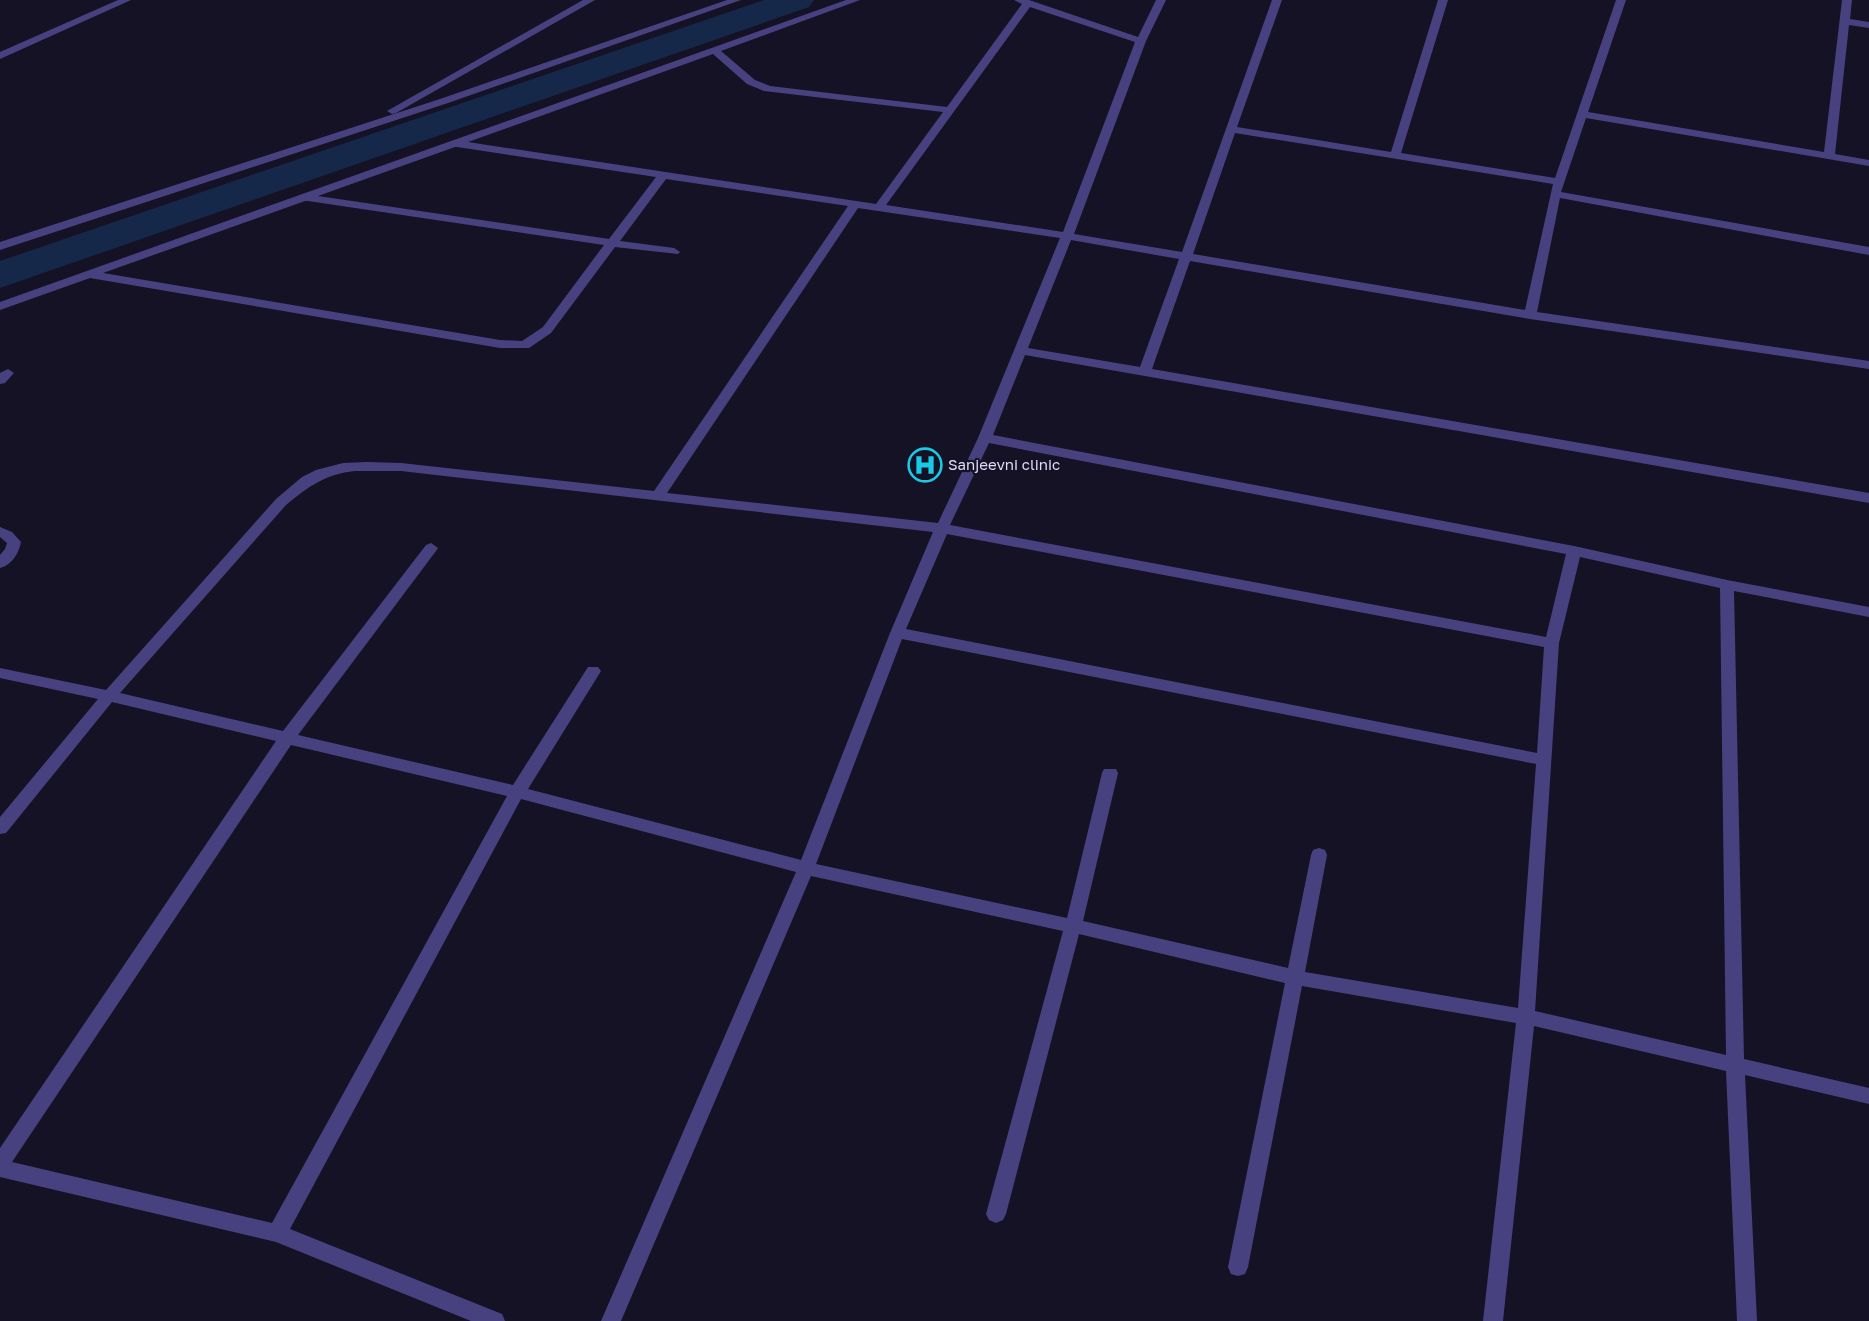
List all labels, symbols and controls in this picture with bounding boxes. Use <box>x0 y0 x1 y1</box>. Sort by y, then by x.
hospital icon: Sanjeevni clinic <box>907 447 943 483</box>
place label: Sanjeevni clinic <box>948 455 1060 473</box>

